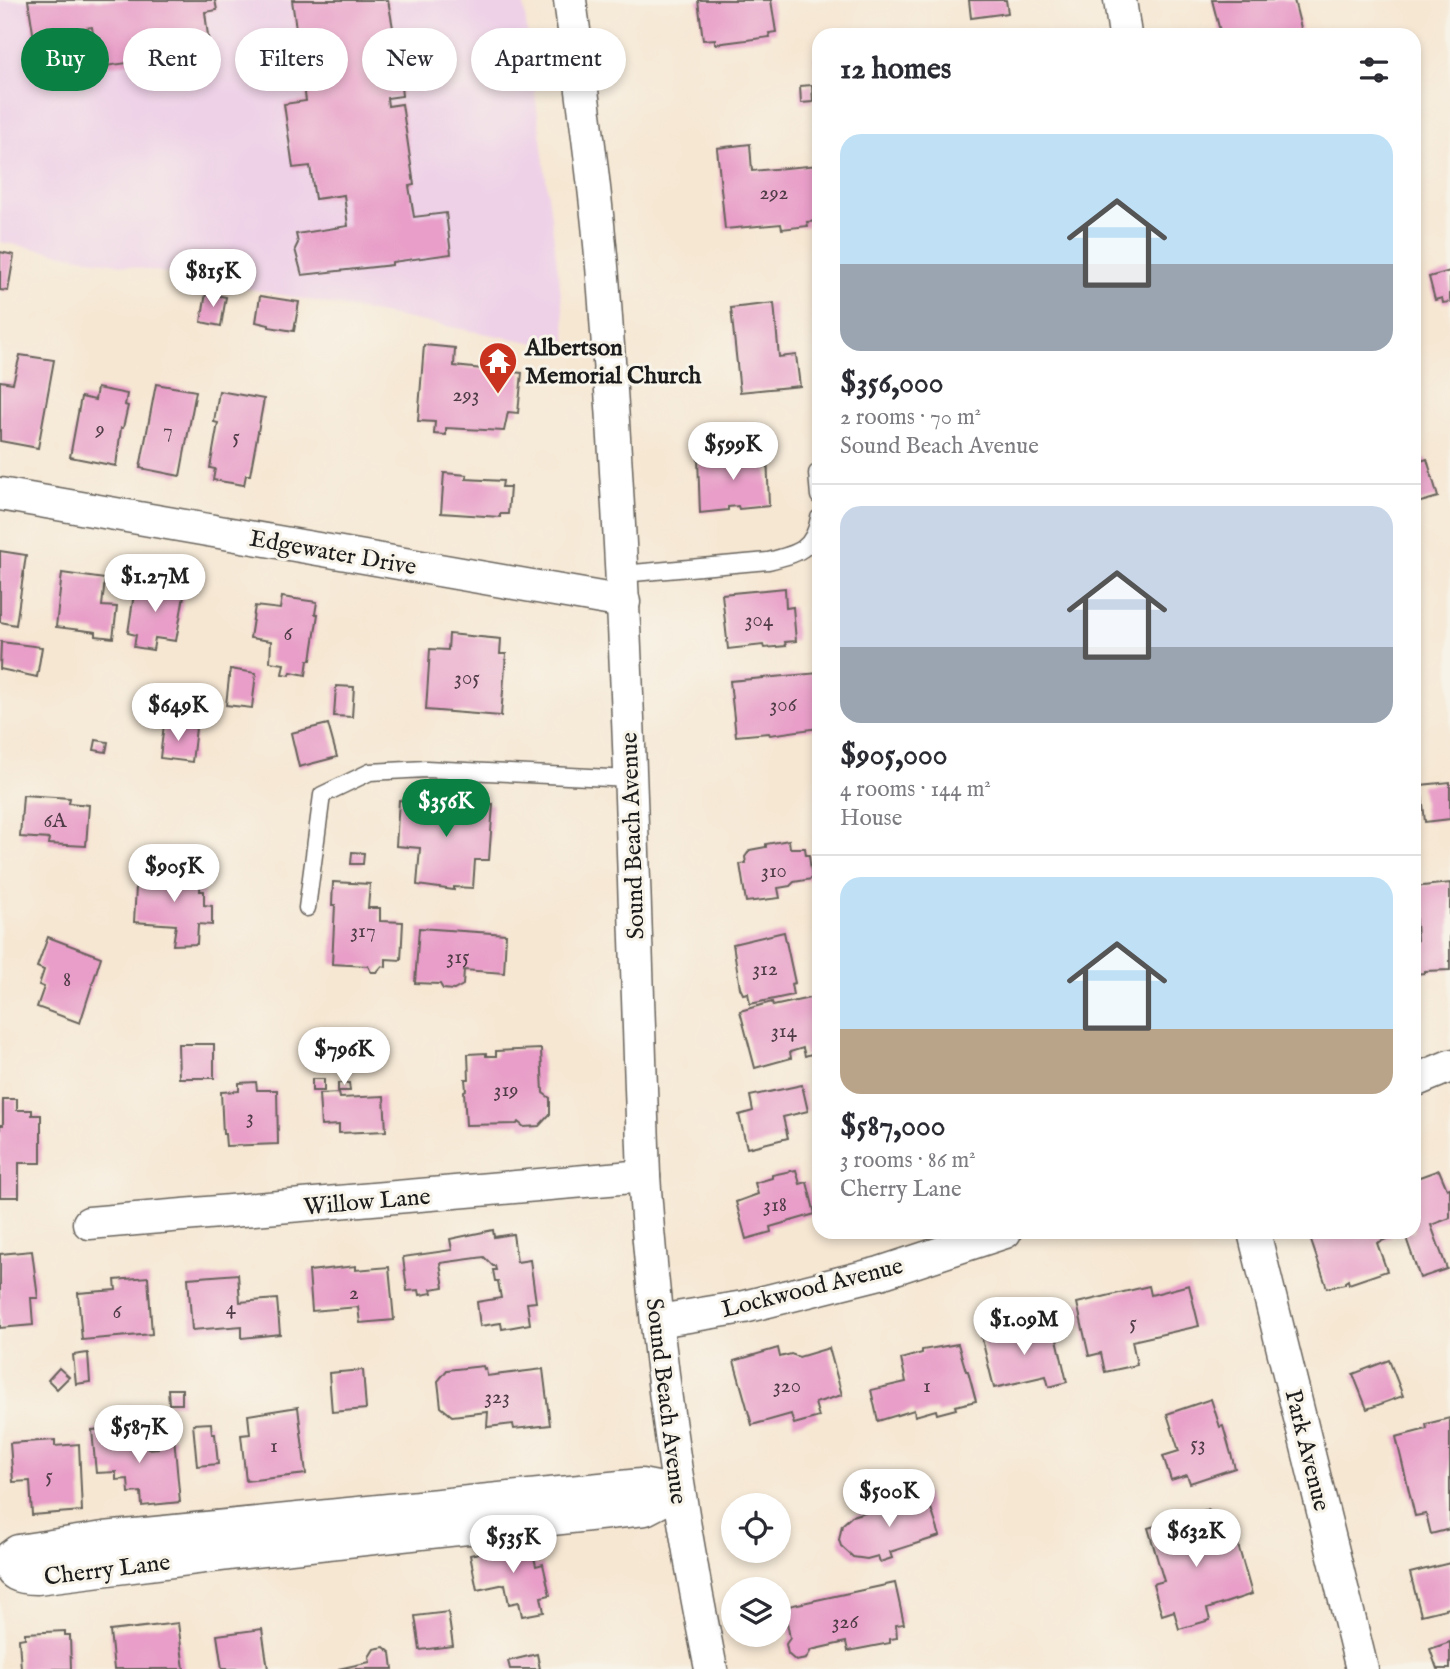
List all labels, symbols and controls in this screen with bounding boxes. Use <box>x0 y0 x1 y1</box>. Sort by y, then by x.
chip: Buy <box>21 28 109 91</box>
chip: Rent <box>123 28 221 91</box>
chip: Filters <box>235 28 348 91</box>
chip: New <box>362 28 457 91</box>
chip: Apartment <box>471 28 626 91</box>
text: 12 homes <box>840 51 951 89</box>
icon: filters <box>1355 51 1393 89</box>
house number: 292 <box>760 180 789 207</box>
icon: home <box>1054 180 1180 306</box>
pin: $815K <box>164 250 262 309</box>
text: $815K <box>185 257 241 286</box>
place label: Albertson Memorial Church <box>524 333 701 392</box>
temple icon: Albertson Memorial Church <box>477 340 519 395</box>
text: $356,000 <box>840 365 943 403</box>
house number: 293 <box>453 382 479 409</box>
text: 2 rooms · 70 m² <box>840 403 981 432</box>
house number: 9 <box>94 416 105 443</box>
house number: 7 <box>163 418 173 445</box>
pin: $599K <box>684 422 782 482</box>
house number: 5 <box>232 424 240 451</box>
text: $599K <box>704 430 762 459</box>
text: Sound Beach Avenue <box>840 432 1039 461</box>
street label: Edgewater Drive <box>247 524 419 583</box>
icon: home <box>1054 552 1180 678</box>
pin: $1.27M <box>98 554 212 614</box>
text: $1.27M <box>120 562 190 591</box>
house number: 304 <box>745 607 774 634</box>
house number: 6 <box>284 621 294 648</box>
house number: 305 <box>454 665 480 692</box>
pin: $649K <box>129 684 227 743</box>
text: $649K <box>148 691 208 720</box>
house number: 306 <box>769 692 798 719</box>
street label: Sound Beach Avenue <box>614 732 653 940</box>
text: $905,000 <box>840 737 948 775</box>
text: 4 rooms · 144 m² <box>840 775 991 804</box>
pin: $356K <box>397 780 495 839</box>
text: $356K <box>418 787 474 816</box>
text: House <box>840 804 902 833</box>
house number: 6A <box>43 808 67 835</box>
pin: $905K <box>125 844 223 904</box>
text: $905K <box>144 852 204 881</box>
house number: 310 <box>761 858 787 885</box>
house number: 317 <box>350 918 376 945</box>
icon: home <box>1054 923 1180 1049</box>
house number: 315 <box>446 944 470 971</box>
house number: 312 <box>752 956 778 983</box>
house number: 8 <box>63 967 71 994</box>
house number: 314 <box>771 1018 798 1045</box>
pin: $796K <box>295 1028 393 1087</box>
text: $796K <box>314 1035 374 1064</box>
house number: 319 <box>494 1077 518 1104</box>
house number: 3 <box>246 1104 254 1131</box>
text: $587,000 <box>840 1108 945 1146</box>
text: 3 rooms · 86 m² <box>840 1146 976 1175</box>
text: Cherry Lane <box>840 1175 962 1204</box>
street label: Willow Lane <box>302 1182 432 1223</box>
house number: 318 <box>763 1192 787 1219</box>
street label: Lockwood Avenue <box>718 1251 906 1326</box>
house number: 2 <box>349 1280 359 1307</box>
house number: 4 <box>226 1295 237 1322</box>
street label: Sound Beach Avenue <box>637 1296 694 1506</box>
pin: $1.09M <box>967 1298 1081 1357</box>
house number: 6 <box>113 1299 123 1326</box>
text: $1.09M <box>989 1305 1059 1334</box>
house number: 5 <box>1129 1310 1137 1337</box>
house number: 320 <box>773 1373 801 1400</box>
house number: 1 <box>923 1373 931 1400</box>
house number: 323 <box>484 1384 510 1411</box>
street label: Park Avenue <box>1276 1386 1337 1514</box>
pin: $587K <box>90 1406 188 1465</box>
text: $587K <box>110 1413 168 1442</box>
house number: 53 <box>1190 1431 1206 1458</box>
house number: 1 <box>270 1433 278 1460</box>
house number: 5 <box>45 1463 53 1490</box>
pin: $500K <box>840 1470 938 1529</box>
text: $500K <box>859 1477 919 1506</box>
map controls <box>721 1493 791 1647</box>
button: locate <box>721 1493 791 1563</box>
pin: $632K <box>1147 1510 1245 1569</box>
pin: $535K <box>464 1516 562 1575</box>
text: $632K <box>1167 1517 1225 1546</box>
text: $535K <box>486 1523 540 1552</box>
street label: Cherry Lane <box>42 1547 172 1594</box>
button: layers <box>721 1577 791 1647</box>
house number: 326 <box>832 1609 859 1636</box>

